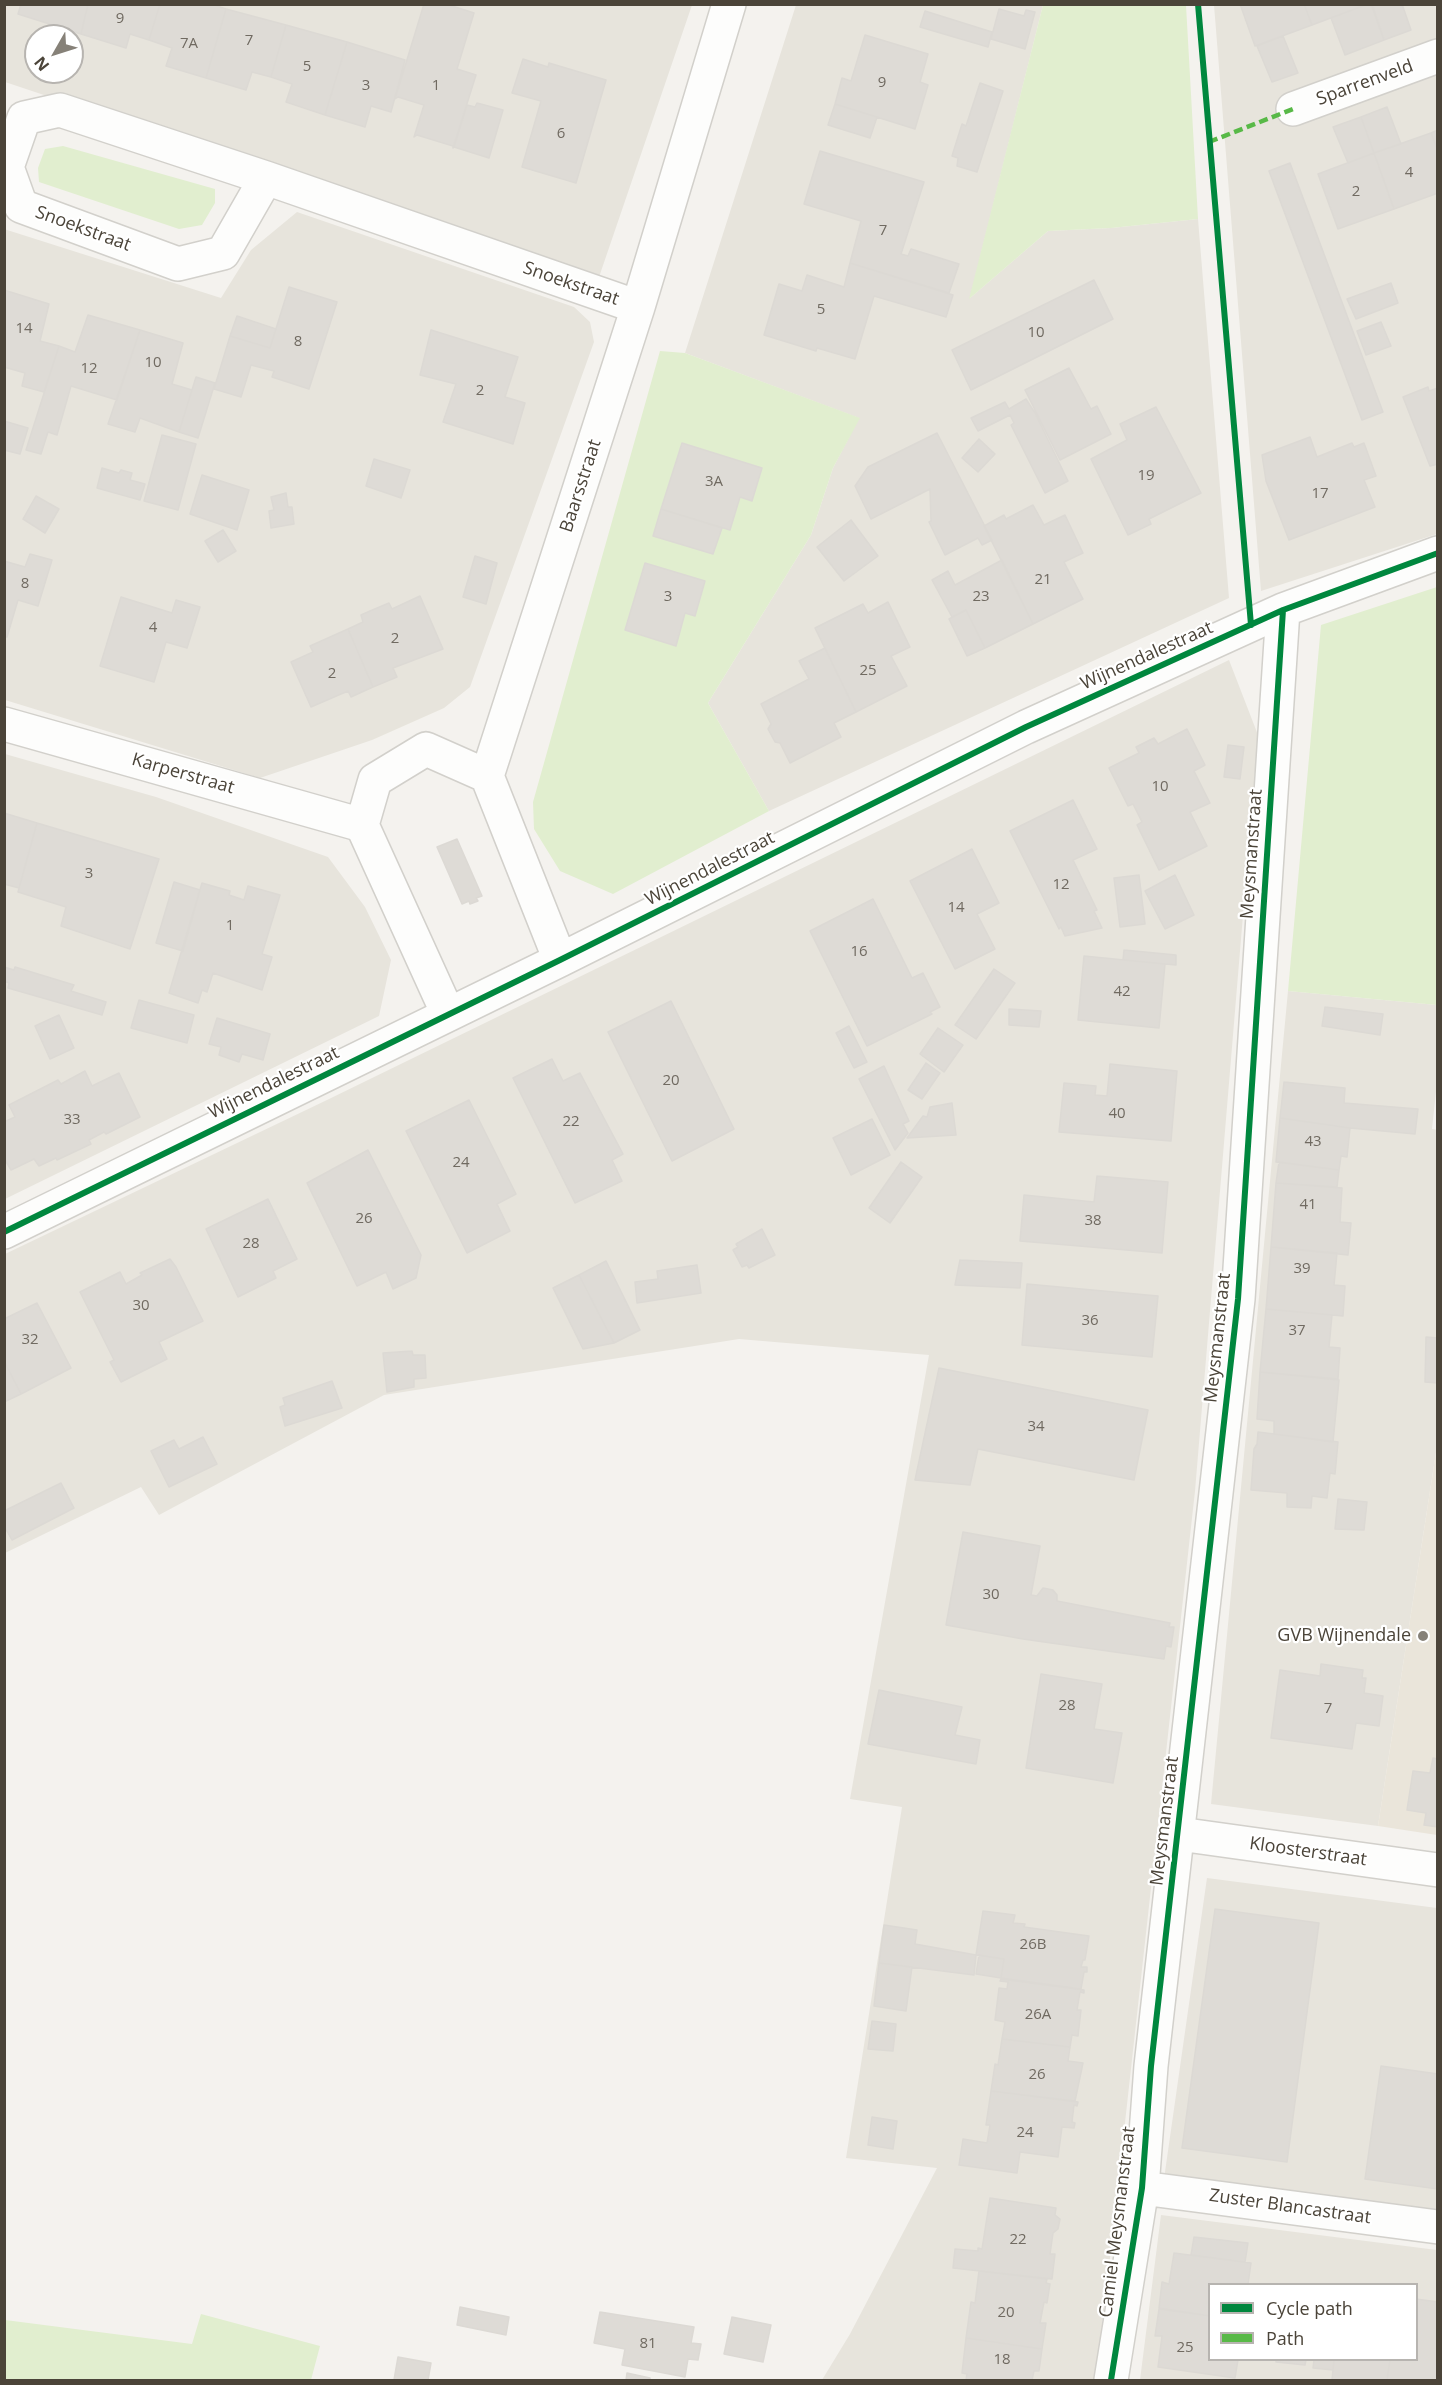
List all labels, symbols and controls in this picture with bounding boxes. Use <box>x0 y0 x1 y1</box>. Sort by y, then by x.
house number: 9 <box>116 10 124 28</box>
north arrow <box>24 24 84 84</box>
house number: 7 <box>245 32 253 50</box>
house number: 7A <box>180 35 198 53</box>
text: N <box>29 52 54 76</box>
street label: Sparrenveld <box>1314 56 1416 110</box>
house number: 5 <box>303 58 311 76</box>
house number: 9 <box>878 74 886 92</box>
house number: 3 <box>362 77 370 95</box>
house number: 1 <box>432 77 440 95</box>
house number: 6 <box>557 125 565 143</box>
house number: 4 <box>1405 164 1413 182</box>
house number: 2 <box>1352 183 1360 201</box>
street label: Snoekstraat <box>32 202 134 256</box>
house number: 7 <box>879 222 887 240</box>
street label: Snoekstraat <box>520 257 622 311</box>
house number: 5 <box>817 301 825 319</box>
house number: 14 <box>15 320 33 338</box>
house number: 10 <box>1027 324 1045 342</box>
house number: 8 <box>294 333 302 351</box>
house number: 10 <box>144 354 162 372</box>
house number: 12 <box>80 360 98 378</box>
house number: 2 <box>476 382 484 400</box>
street label: Baarsstraat <box>556 437 606 535</box>
house number: 19 <box>1137 467 1155 485</box>
house number: 3A <box>705 473 723 491</box>
house number: 17 <box>1311 485 1329 503</box>
house number: 21 <box>1034 571 1052 589</box>
house number: 8 <box>21 575 29 593</box>
house number: 3 <box>664 588 672 606</box>
house number: 23 <box>972 588 990 606</box>
street label: Wijnendalestraat <box>1078 617 1216 695</box>
house number: 4 <box>149 619 157 637</box>
house number: 2 <box>391 630 399 648</box>
house number: 25 <box>859 662 877 680</box>
house number: 2 <box>328 665 336 683</box>
street label: Karperstraat <box>129 749 237 799</box>
house number: 10 <box>1151 778 1169 796</box>
street label: Meysmanstraat <box>1237 788 1267 920</box>
street label: Wijnendalestraat <box>642 827 778 911</box>
house number: 3 <box>85 865 93 883</box>
house number: 12 <box>1052 876 1070 894</box>
house number: 14 <box>947 899 965 917</box>
house number: 1 <box>226 917 234 935</box>
house number: 16 <box>850 943 868 961</box>
house number: 42 <box>1113 983 1131 1001</box>
street label: Wijnendalestraat <box>205 1042 343 1124</box>
house number: 20 <box>662 1072 680 1090</box>
house number: 40 <box>1108 1105 1126 1123</box>
house number: 33 <box>63 1111 81 1129</box>
house number: 22 <box>562 1113 580 1131</box>
house number: 43 <box>1304 1133 1322 1151</box>
house number: 24 <box>452 1154 470 1172</box>
house number: 41 <box>1299 1196 1317 1214</box>
house number: 26 <box>355 1210 373 1228</box>
house number: 38 <box>1084 1212 1102 1230</box>
house number: 28 <box>242 1235 260 1253</box>
house number: 39 <box>1293 1260 1311 1278</box>
street label: Meysmanstraat <box>1200 1272 1236 1404</box>
house number: 30 <box>132 1297 150 1315</box>
house number: 36 <box>1081 1312 1099 1330</box>
house number: 37 <box>1288 1322 1306 1340</box>
house number: 32 <box>21 1331 39 1349</box>
house number: 34 <box>1027 1418 1045 1436</box>
house number: 30 <box>982 1586 1000 1604</box>
place label: GVB Wijnendale <box>1277 1625 1411 1647</box>
marker: GVB Wijnendale <box>1416 1629 1430 1643</box>
house number: 28 <box>1058 1697 1076 1715</box>
house number: 7 <box>1324 1700 1332 1718</box>
street label: Meysmanstraat <box>1146 1755 1184 1887</box>
street label: Kloosterstraat <box>1248 1833 1368 1871</box>
house number: 26B <box>1020 1936 1046 1954</box>
house number: 26A <box>1025 2006 1051 2024</box>
house number: 26 <box>1028 2066 1046 2084</box>
house number: 24 <box>1016 2124 1034 2142</box>
street label: Camiel Meysmanstraat <box>1096 2125 1140 2319</box>
street label: Zuster Blancastraat <box>1208 2185 1372 2229</box>
house number: 22 <box>1009 2231 1027 2249</box>
legend <box>1208 2283 1418 2361</box>
text: Cycle path <box>1266 2296 1353 2320</box>
house number: 20 <box>997 2304 1015 2322</box>
text: Path <box>1266 2326 1304 2350</box>
house number: 81 <box>639 2335 657 2353</box>
house number: 25 <box>1176 2339 1194 2357</box>
house number: 18 <box>993 2351 1011 2369</box>

